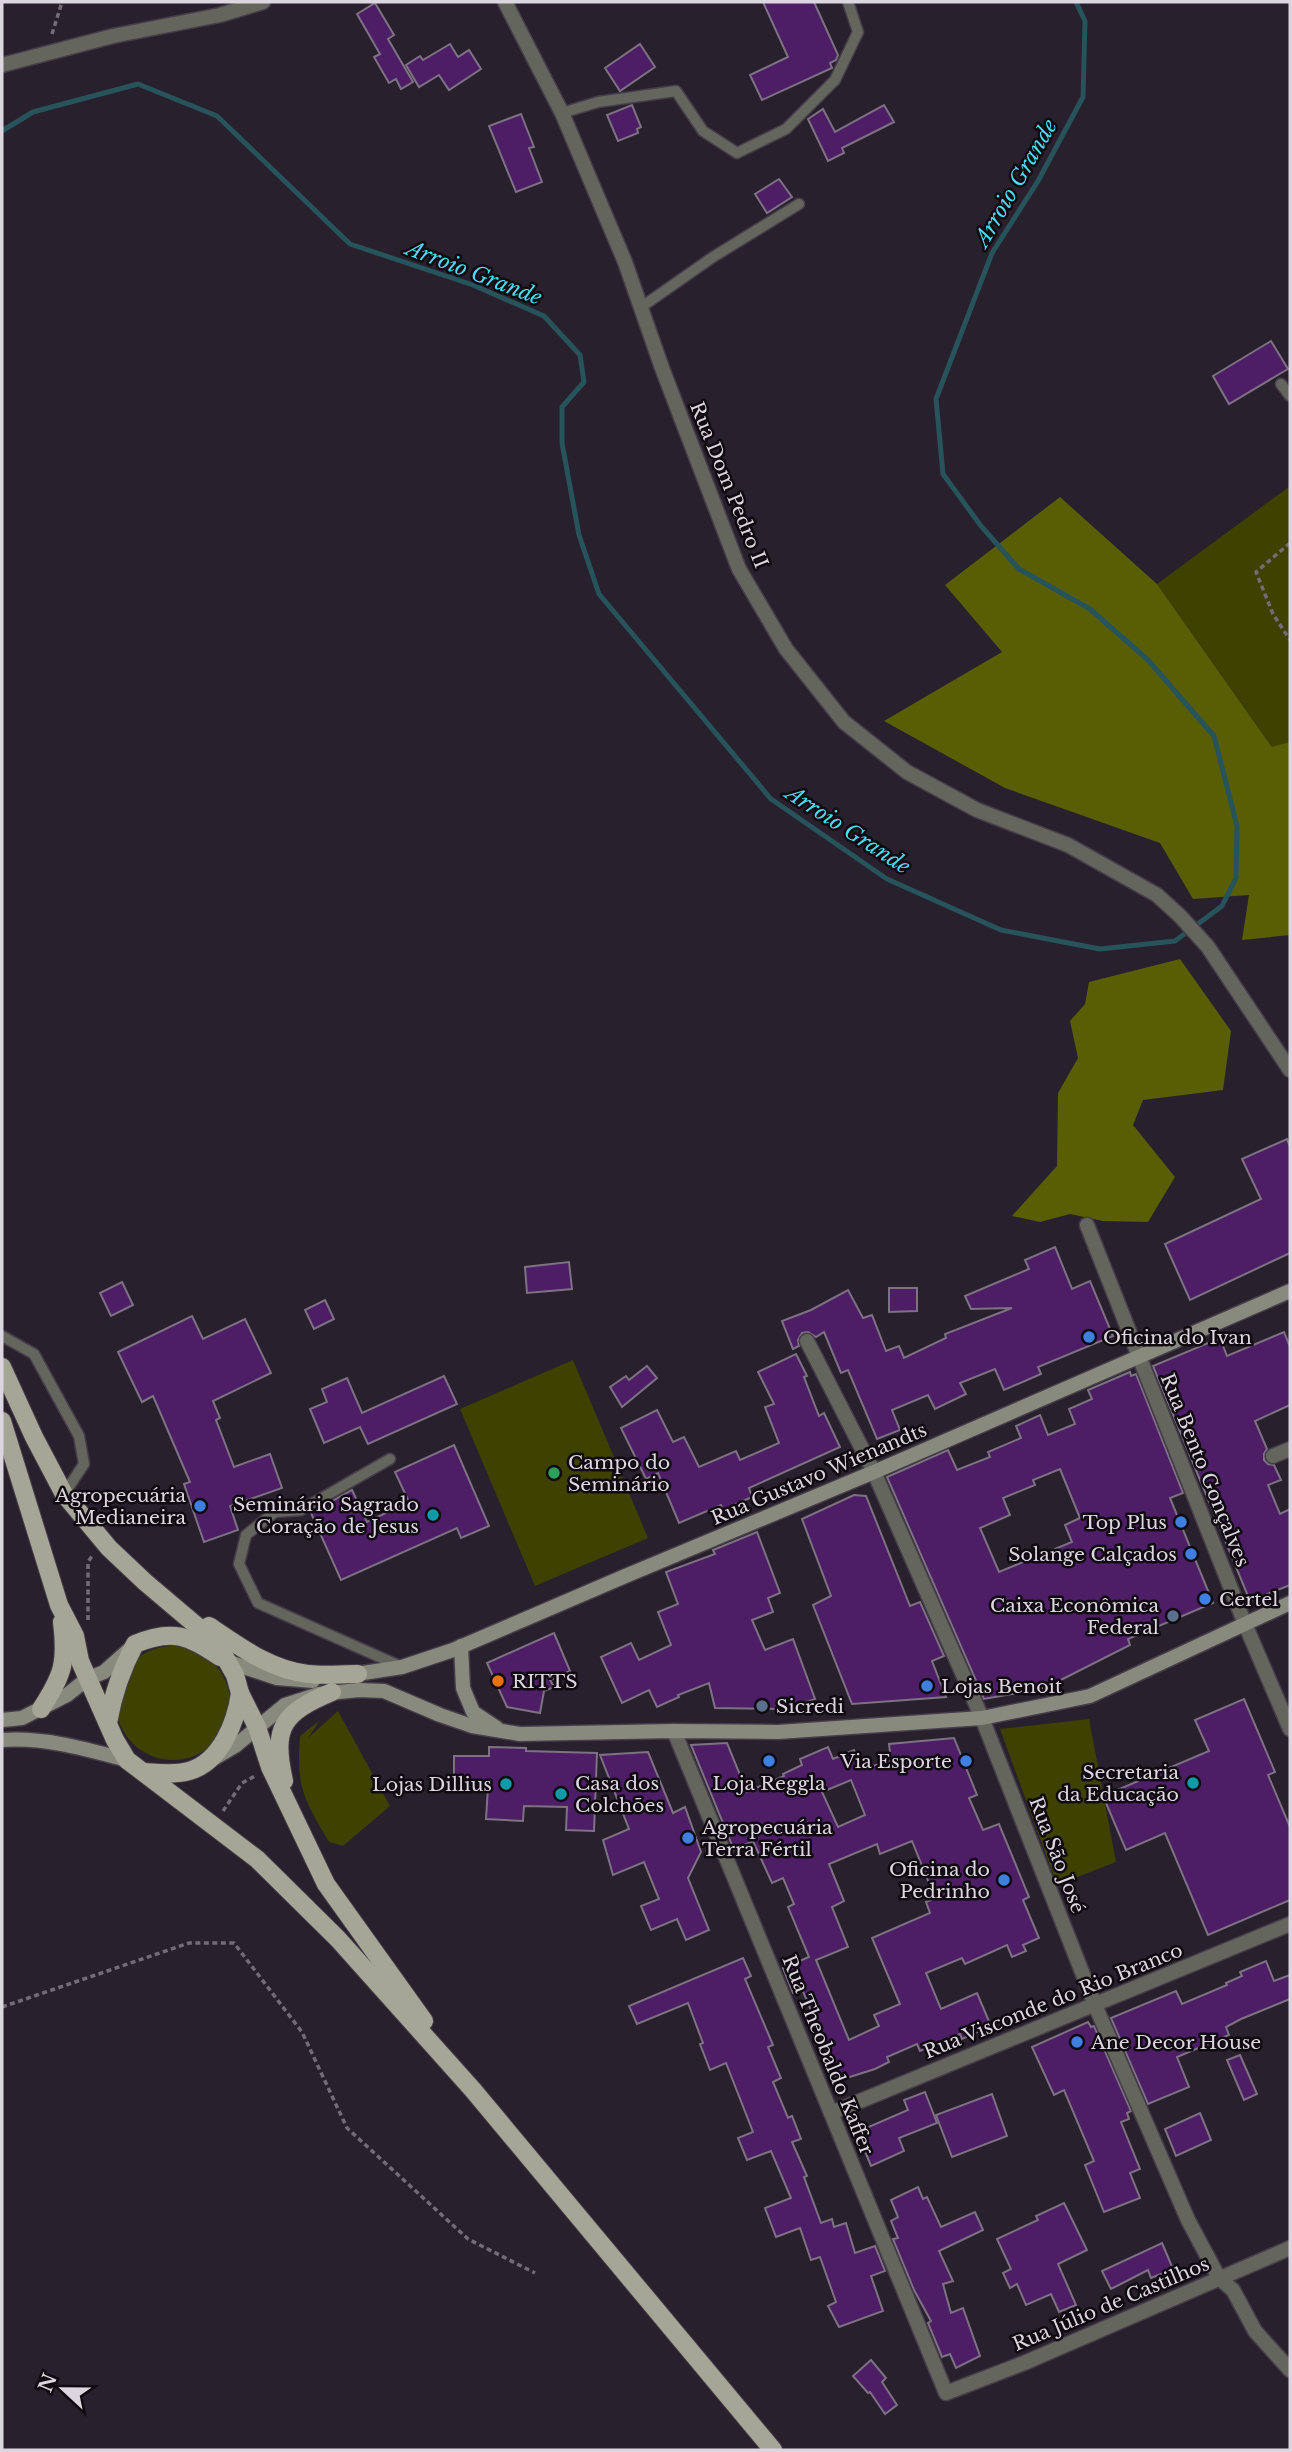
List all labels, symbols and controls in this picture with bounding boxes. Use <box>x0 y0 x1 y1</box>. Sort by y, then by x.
water label: Arroio Grande <box>968 114 1063 254</box>
water label: Arroio Grande <box>400 234 546 311</box>
street label: Rua Dom Pedro II <box>685 399 773 572</box>
water label: Arroio Grande <box>779 779 915 880</box>
place label: Oficina do Ivan <box>1103 1326 1252 1349</box>
marker: Oficina do Ivan <box>1081 1329 1097 1345</box>
street label: Rua Bento Gonçalves <box>1156 1370 1254 1570</box>
street label: Rua Gustavo Wienandts <box>708 1418 930 1530</box>
place label: Campo do Seminário <box>568 1451 670 1496</box>
marker: Campo do Seminário <box>546 1465 562 1481</box>
place label: Agropecuária Medianeira <box>54 1484 186 1529</box>
place label: Seminário Sagrado Coração de Jesus <box>233 1493 419 1538</box>
marker: Agropecuária Medianeira <box>192 1498 208 1514</box>
marker: Seminário Sagrado Coração de Jesus <box>425 1507 441 1523</box>
place label: Top Plus <box>1082 1511 1167 1534</box>
marker: Top Plus <box>1173 1514 1189 1530</box>
place label: Solange Calçados <box>1008 1543 1177 1566</box>
marker: Solange Calçados <box>1183 1546 1199 1562</box>
place label: Certel <box>1219 1588 1278 1611</box>
marker: Certel <box>1197 1591 1213 1607</box>
place label: Caixa Econômica Federal <box>990 1594 1159 1639</box>
marker: Caixa Econômica Federal <box>1165 1608 1181 1624</box>
place label: RITTS <box>512 1670 578 1693</box>
marker: RITTS <box>490 1673 506 1689</box>
place label: Lojas Benoit <box>941 1675 1063 1698</box>
marker: Lojas Benoit <box>919 1678 935 1694</box>
place label: Sicredi <box>776 1695 844 1718</box>
marker: Sicredi <box>754 1698 770 1714</box>
place label: Via Esporte <box>839 1750 952 1773</box>
marker: Loja Reggla <box>761 1753 777 1769</box>
marker: Via Esporte <box>958 1753 974 1769</box>
place label: Secretaria da Educação <box>1057 1761 1179 1806</box>
place label: Casa dos Colchões <box>575 1772 664 1817</box>
place label: Loja Reggla <box>713 1772 826 1795</box>
place label: Lojas Dillius <box>372 1773 492 1796</box>
marker: Secretaria da Educação <box>1185 1775 1201 1791</box>
marker: Lojas Dillius <box>498 1776 514 1792</box>
marker: Casa dos Colchões <box>553 1786 569 1802</box>
street label: Rua São José <box>1024 1793 1090 1917</box>
place label: Agropecuária Terra Fértil <box>701 1816 833 1861</box>
marker: Agropecuária Terra Fértil <box>680 1830 696 1846</box>
place label: Oficina do Pedrinho <box>889 1858 990 1903</box>
marker: Oficina do Pedrinho <box>996 1872 1012 1888</box>
street label: Rua Visconde do Rio Branco <box>920 1938 1186 2064</box>
street label: Rua Theobaldo Kaffer <box>777 1952 879 2158</box>
place label: Ane Decor House <box>1090 2031 1261 2054</box>
marker: Ane Decor House <box>1069 2034 1085 2050</box>
street label: Rua Júlio de Castilhos <box>1009 2252 1213 2356</box>
north arrow <box>28 2354 98 2424</box>
text: N <box>34 2370 62 2395</box>

